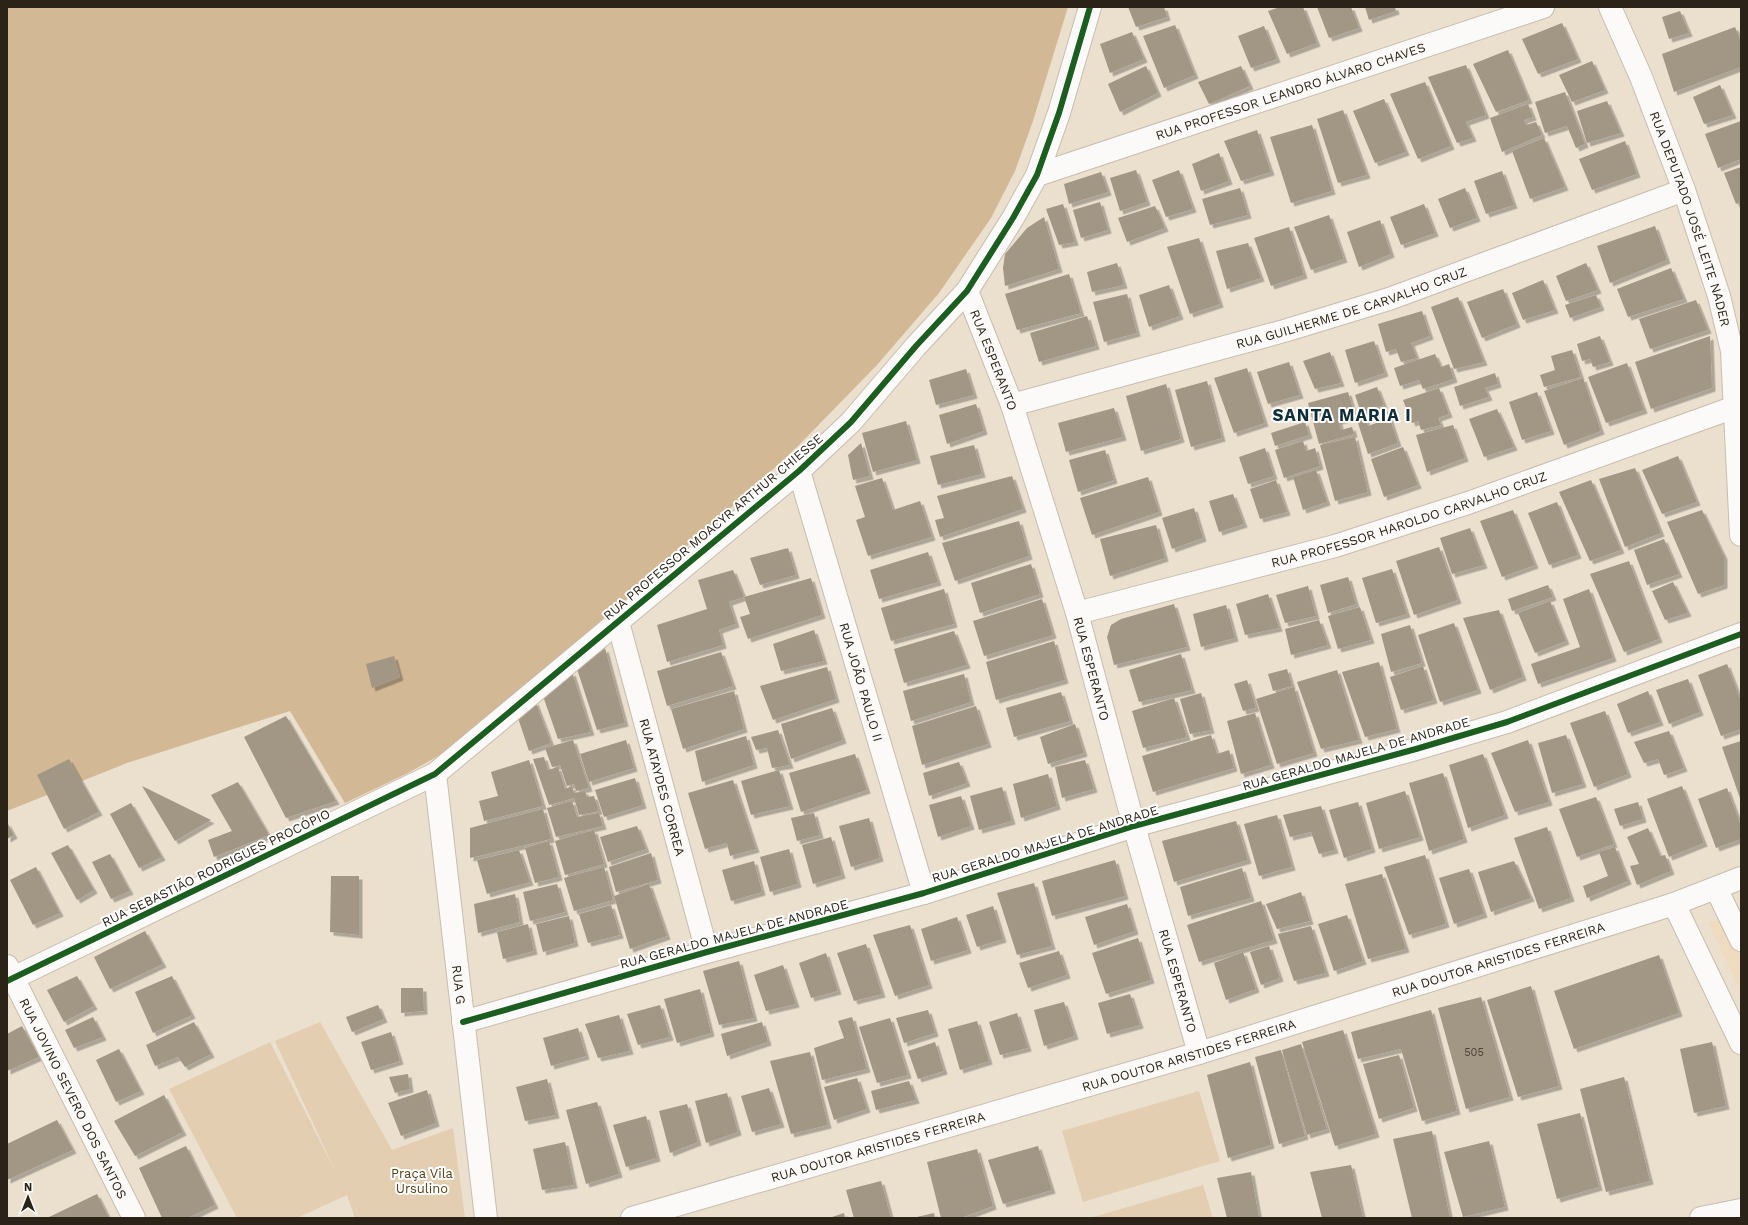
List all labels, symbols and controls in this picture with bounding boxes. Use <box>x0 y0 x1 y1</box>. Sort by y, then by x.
street label: RUA PROFESSOR LEANDRO ÁLVARO CHAVES <box>1154 39 1427 143</box>
street label: RUA DEPUTADO JOSÉ LEITE NADER <box>1647 109 1734 328</box>
street label: RUA GUILHERME DE CARVALHO CRUZ <box>1234 264 1469 351</box>
street label: RUA ESPERANTO <box>968 307 1021 412</box>
district label: SANTA MARIA I <box>1272 405 1412 425</box>
street label: RUA PROFESSOR MOACYR ARTHUR CHIESSE <box>600 431 826 623</box>
street label: RUA PROFESSOR HAROLDO CARVALHO CRUZ <box>1269 468 1549 570</box>
street label: RUA ESPERANTO <box>1071 615 1113 722</box>
street label: RUA JOÃO PAULO II <box>837 621 886 743</box>
street label: RUA GERALDO MAJELA DE ANDRADE <box>1241 714 1471 794</box>
street label: RUA ATAYDES CORREA <box>637 717 688 858</box>
street label: RUA GERALDO MAJELA DE ANDRADE <box>930 802 1160 886</box>
street label: RUA SEBASTIÃO RODRIGUES PROCÓPIO <box>99 805 332 930</box>
street label: RUA GERALDO MAJELA DE ANDRADE <box>618 896 850 972</box>
street label: RUA DOUTOR ARISTIDES FERREIRA <box>1390 919 1607 1000</box>
street label: RUA ESPERANTO <box>1156 927 1200 1034</box>
street label: RUA G <box>449 964 469 1005</box>
street label: RUA JOVINO SEVERO DOS SANTOS <box>15 995 131 1201</box>
street label: RUA DOUTOR ARISTIDES FERREIRA <box>1080 1016 1298 1094</box>
house number: 505 <box>1464 1046 1484 1059</box>
street label: RUA DOUTOR ARISTIDES FERREIRA <box>769 1108 987 1185</box>
park label: Praça Vila Ursulino <box>391 1166 454 1196</box>
north arrow <box>8 1177 48 1217</box>

